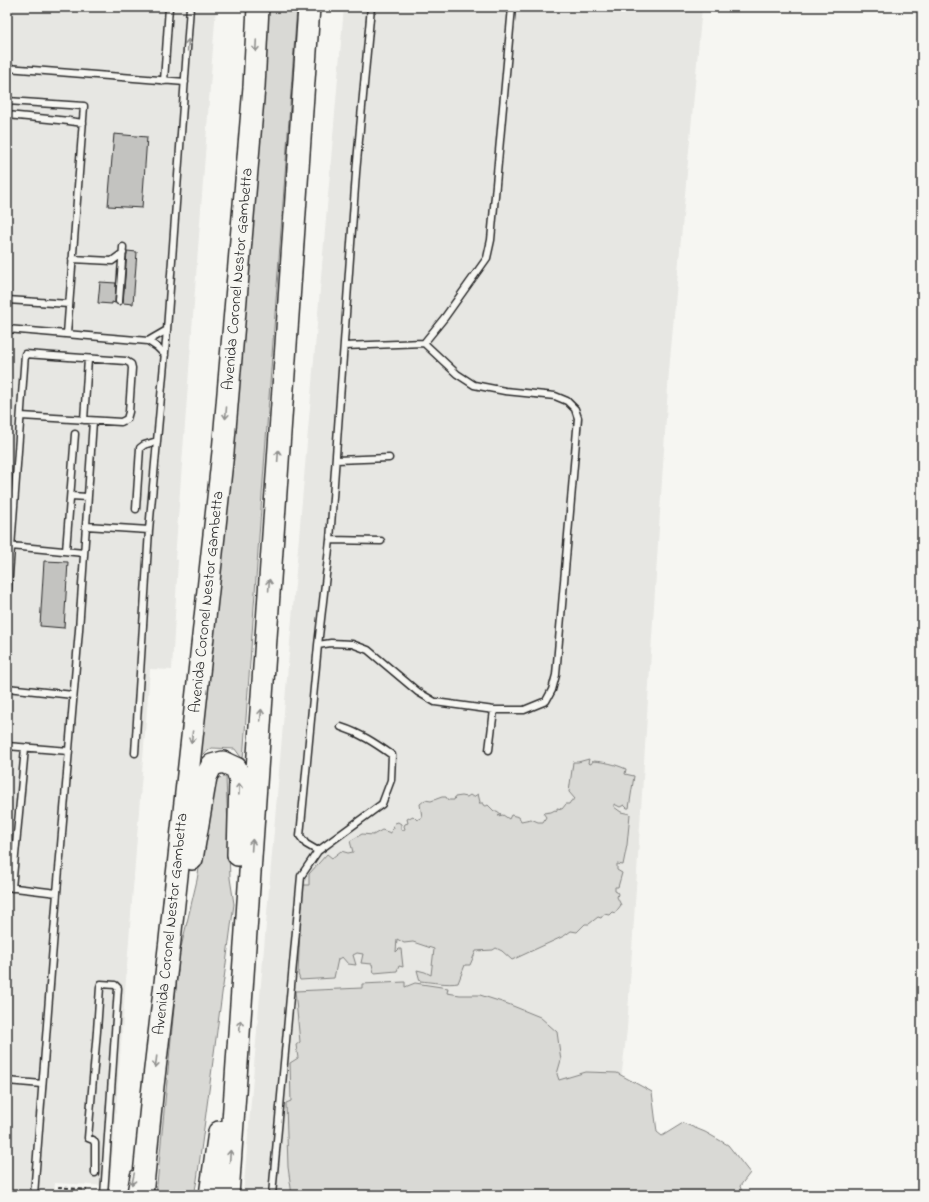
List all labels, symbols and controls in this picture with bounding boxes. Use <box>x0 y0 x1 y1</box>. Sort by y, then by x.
one-way arrow <box>184 39 191 52</box>
one-way arrow <box>252 39 259 52</box>
street label: Avenida Coronel Nestor Gambetta <box>216 167 260 391</box>
one-way arrow <box>222 406 230 419</box>
one-way arrow <box>274 450 282 463</box>
street label: Avenida Coronel Nestor Gambetta <box>183 490 231 714</box>
one-way arrow <box>266 579 273 592</box>
one-way arrow <box>257 709 264 722</box>
one-way arrow <box>188 730 196 743</box>
one-way arrow <box>236 783 243 796</box>
street label: Avenida Coronel Nestor Gambetta <box>147 812 195 1036</box>
one-way arrow <box>249 839 256 852</box>
one-way arrow <box>236 1020 243 1033</box>
one-way arrow <box>152 1055 159 1068</box>
one-way arrow <box>227 1150 234 1163</box>
one-way arrow <box>129 1172 137 1185</box>

